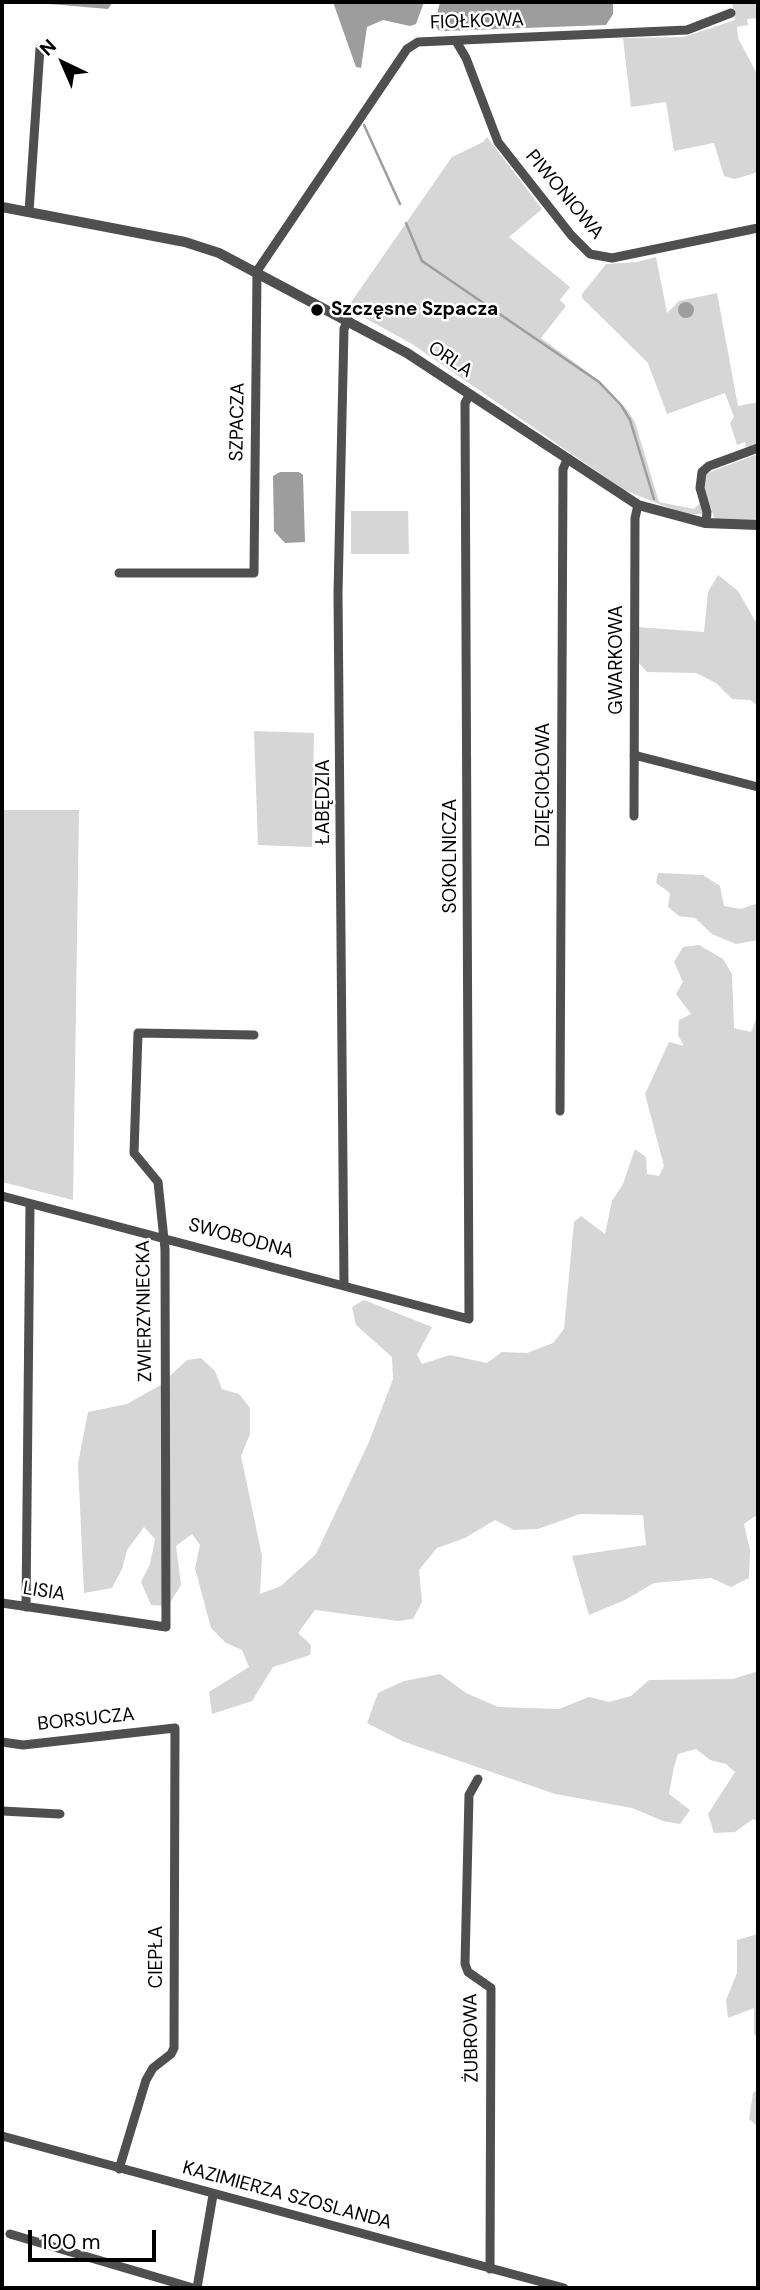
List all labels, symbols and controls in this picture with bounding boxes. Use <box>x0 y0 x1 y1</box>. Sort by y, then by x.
street label: FIOŁKOWA <box>430 9 524 35</box>
north arrow <box>28 28 98 98</box>
text: N <box>34 34 62 61</box>
street label: PIWONIOWA <box>520 146 608 244</box>
place label: Szczęsne Szpacza <box>331 299 498 321</box>
marker: Szczęsne Szpacza <box>309 302 325 318</box>
street label: ORLA <box>423 337 477 383</box>
street label: SZPACZA <box>226 382 250 462</box>
street label: GWARKOWA <box>606 605 628 715</box>
street label: DZIĘCIOŁOWA <box>533 723 555 847</box>
street label: ŁABĘDZIA <box>313 759 335 845</box>
street label: SOKOLNICZA <box>440 799 462 913</box>
street label: SWOBODNA <box>186 1214 296 1264</box>
street label: ZWIERZYNIECKA <box>132 1240 158 1382</box>
street label: LISIA <box>21 1577 67 1607</box>
street label: BORSUCZA <box>36 1704 136 1736</box>
street label: CIEPŁA <box>146 1926 168 1988</box>
street label: ŻUBROWA <box>460 1993 484 2083</box>
street label: KAZIMIERZA SZOSLANDA <box>180 2157 394 2235</box>
scale bar <box>32 2216 159 2260</box>
text: 100 m <box>41 2228 101 2256</box>

